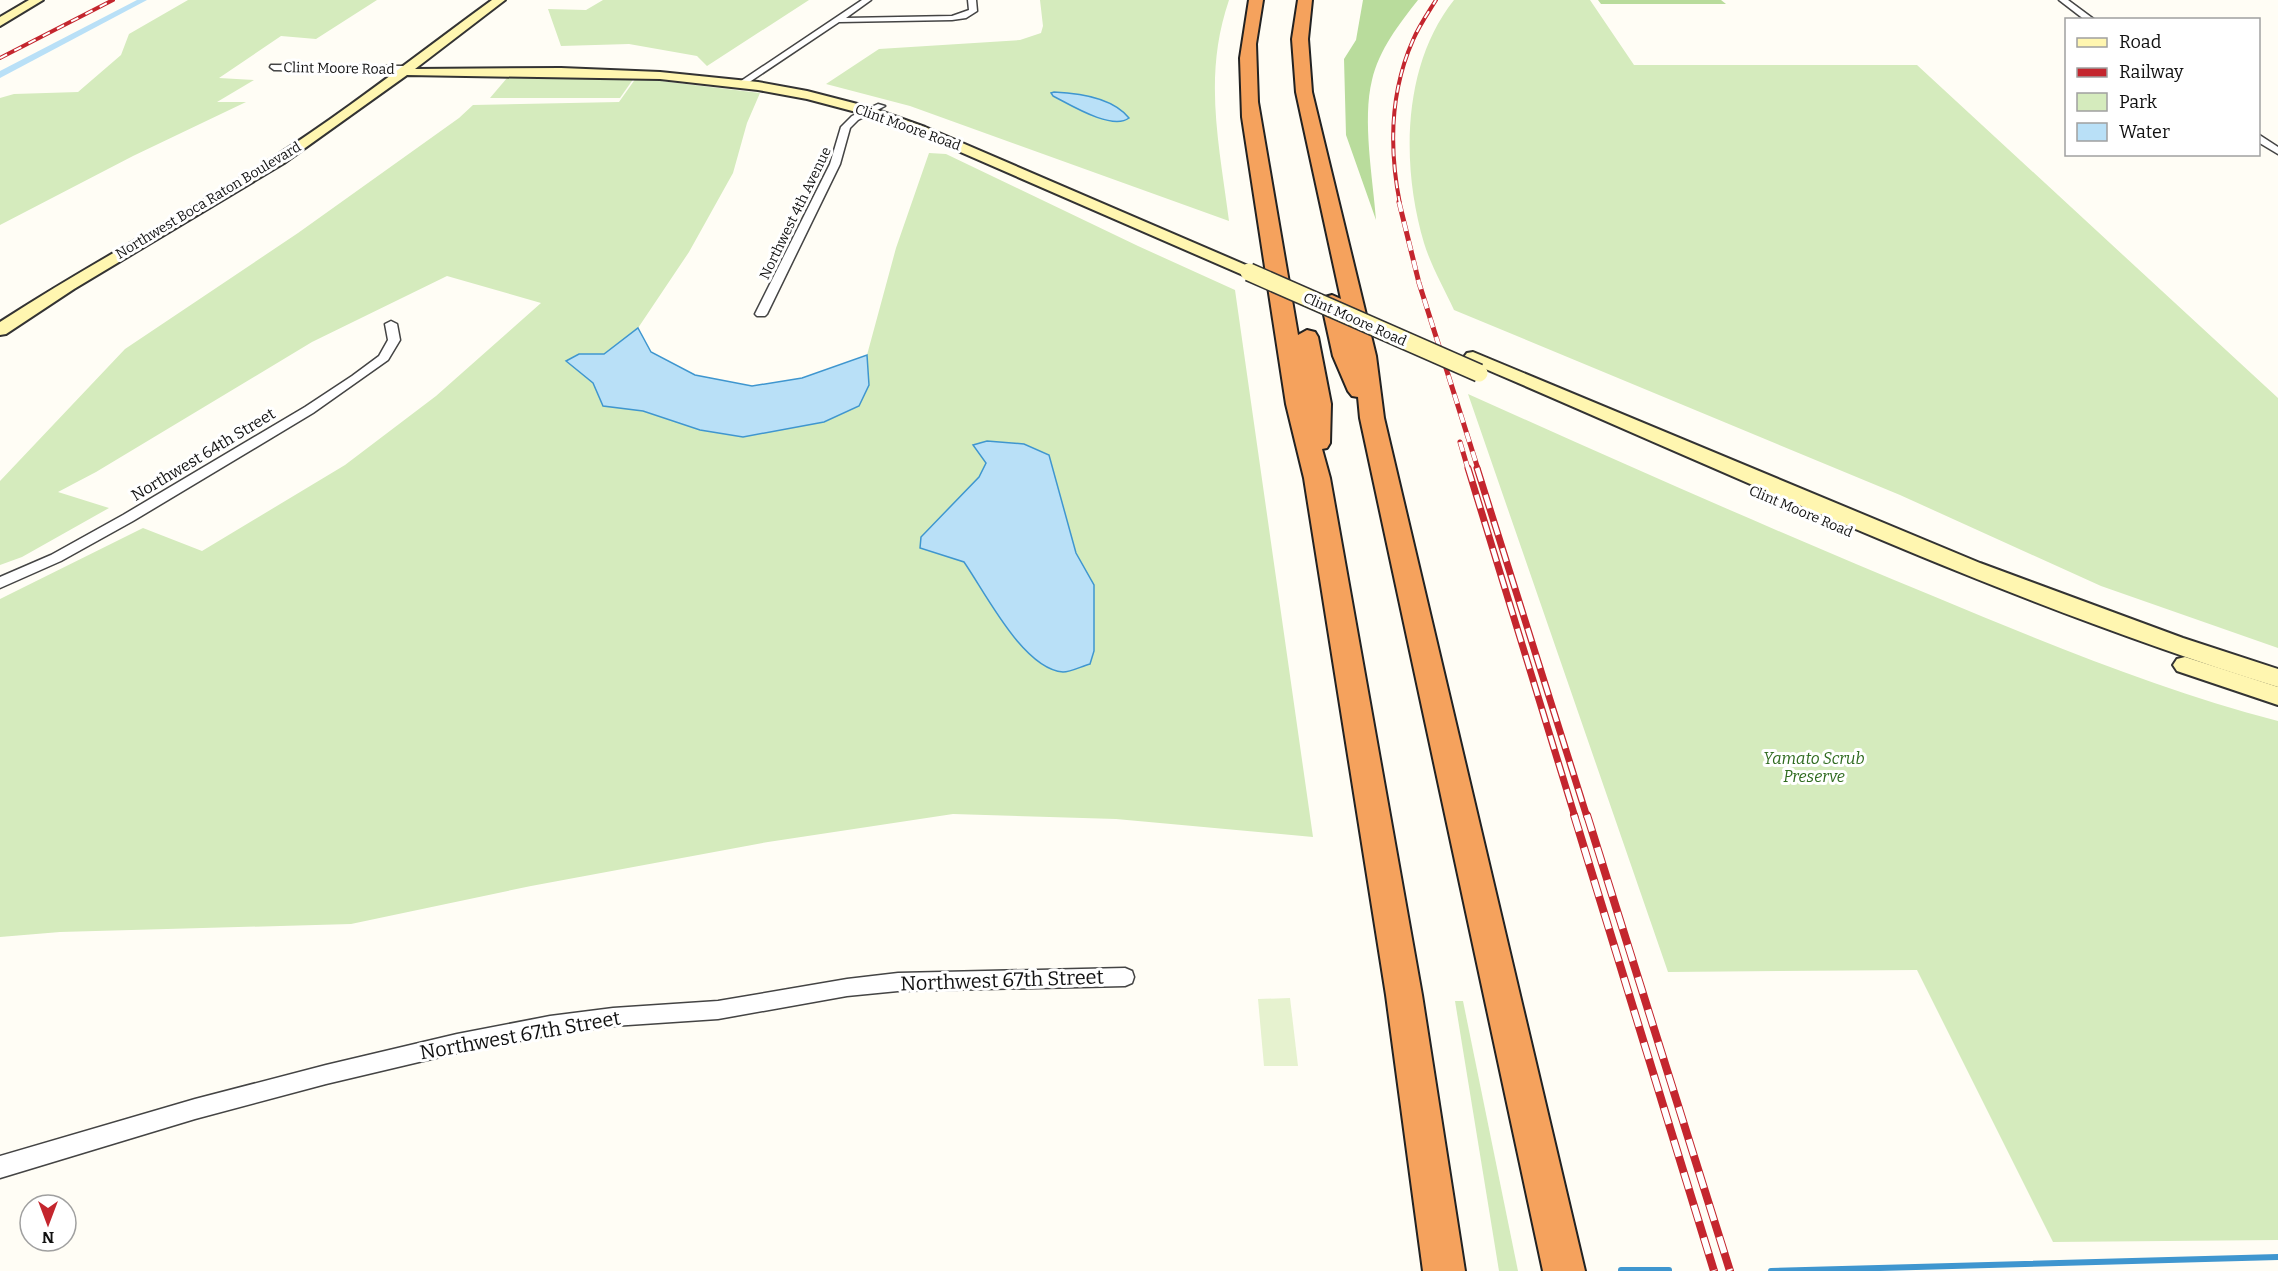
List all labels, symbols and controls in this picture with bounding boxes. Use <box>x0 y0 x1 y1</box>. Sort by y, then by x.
legend <box>2065 18 2260 156</box>
text: Road <box>2119 31 2162 53</box>
street label: Clint Moore Road <box>283 59 395 78</box>
text: Railway <box>2119 61 2184 83</box>
text: Park <box>2119 91 2158 113</box>
street label: Clint Moore Road <box>853 100 963 154</box>
text: Water <box>2119 121 2170 143</box>
street label: Northwest Boca Raton Boulevard <box>113 138 304 263</box>
street label: Northwest 4th Avenue <box>756 144 835 282</box>
street label: Clint Moore Road <box>1301 289 1409 350</box>
street label: Northwest 64th Street <box>128 404 279 505</box>
street label: Clint Moore Road <box>1746 482 1855 541</box>
park label: Yamato Scrub Preserve <box>1763 749 1865 786</box>
street label: Northwest 67th Street <box>900 964 1104 996</box>
street label: Northwest 67th Street <box>418 1006 622 1064</box>
north arrow <box>18 1193 78 1253</box>
text: N <box>42 1228 54 1247</box>

